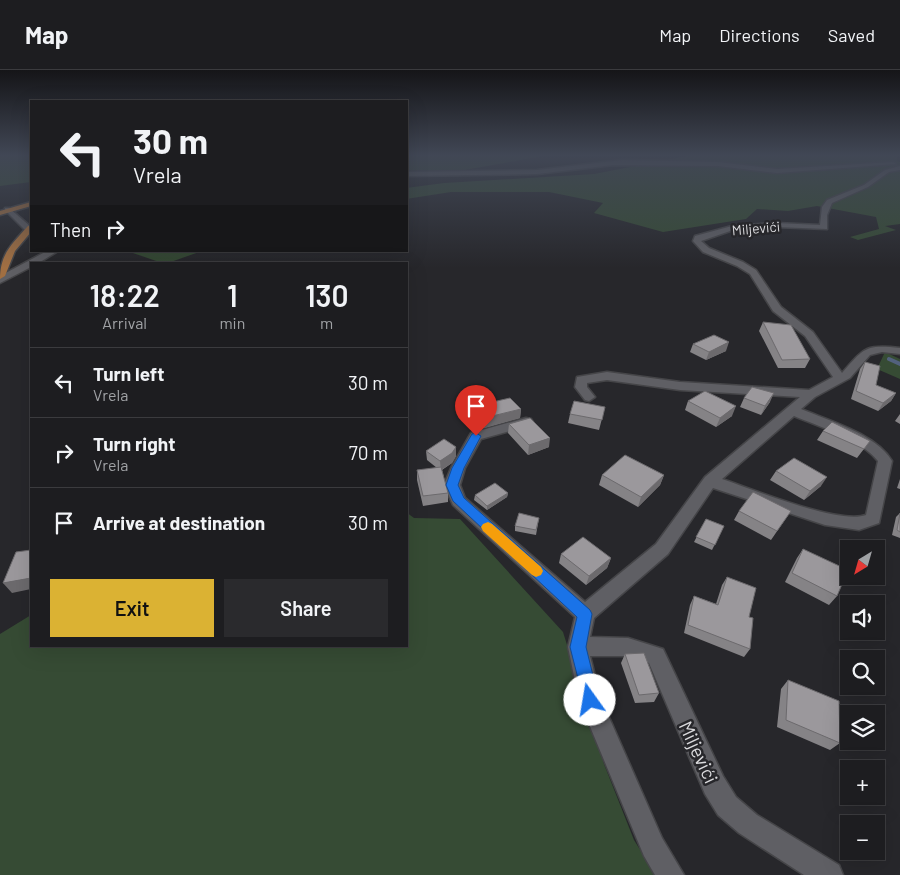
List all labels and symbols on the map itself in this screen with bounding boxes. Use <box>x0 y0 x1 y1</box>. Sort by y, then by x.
street label: Miljevići <box>731 217 781 239</box>
pin <box>455 385 497 436</box>
north arrow <box>840 540 885 585</box>
position arrow <box>563 673 615 725</box>
street label: Miljevići <box>675 717 723 787</box>

